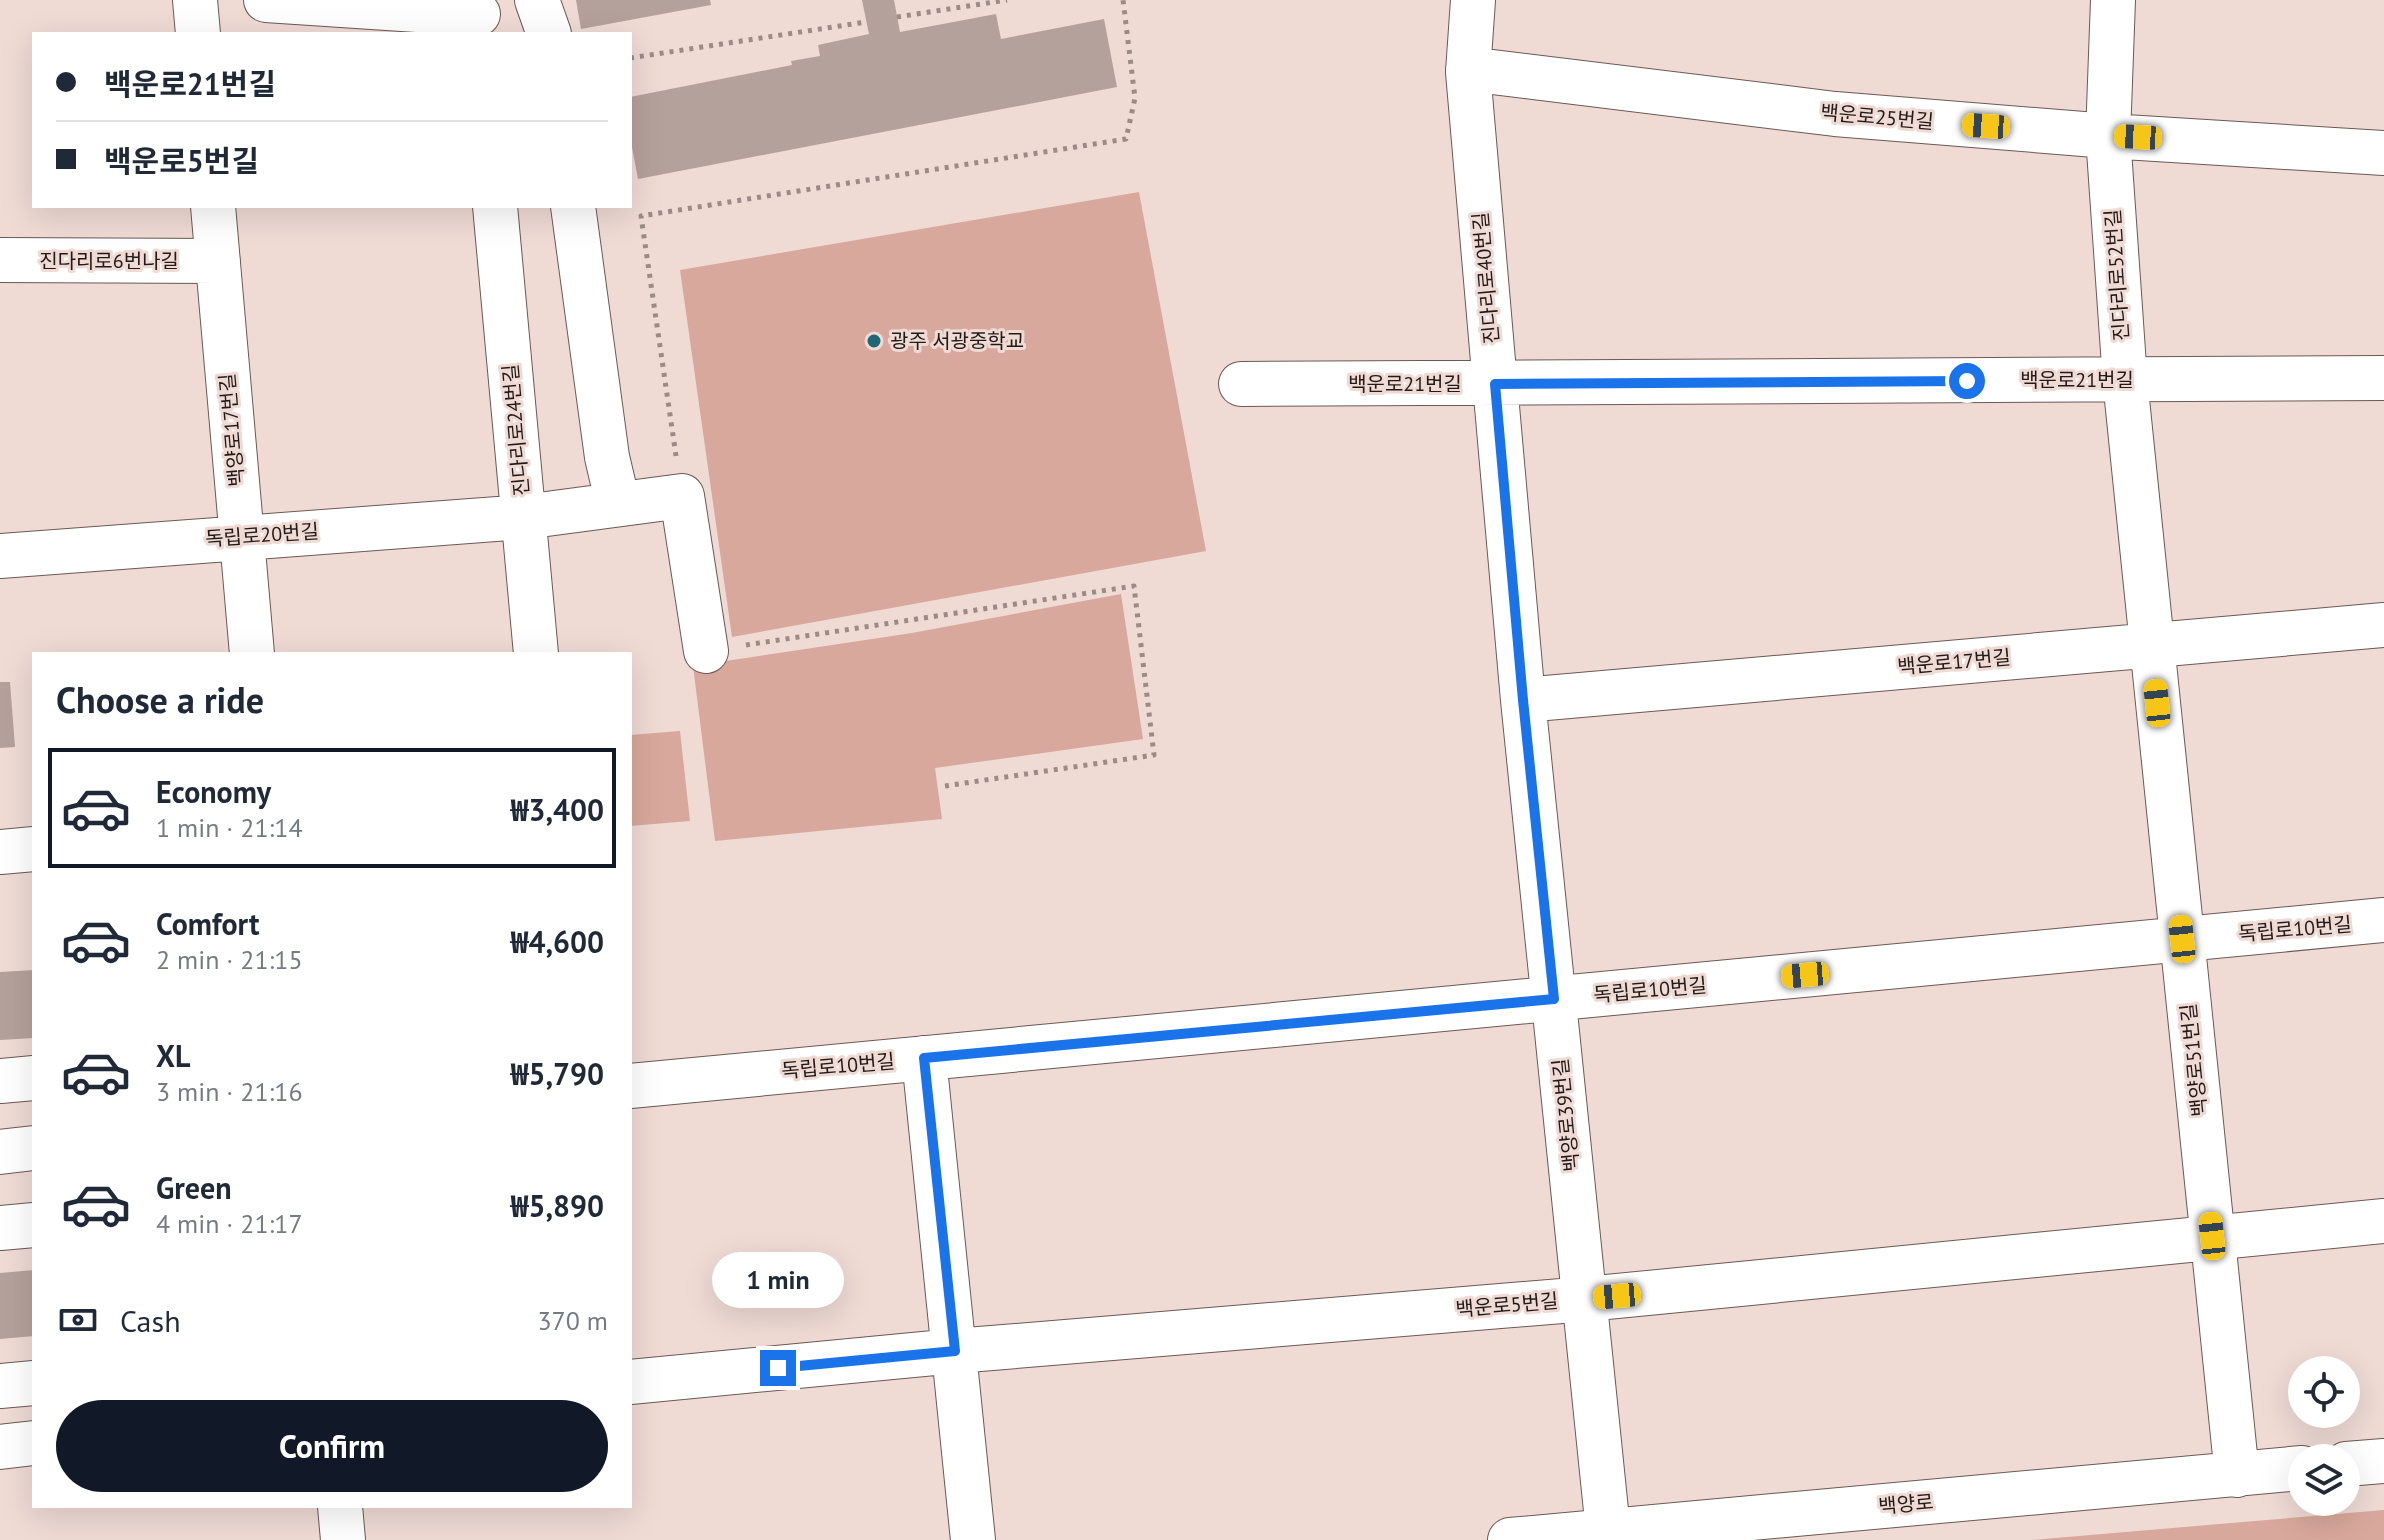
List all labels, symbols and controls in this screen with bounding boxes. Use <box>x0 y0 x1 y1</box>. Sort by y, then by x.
text: 백운로21번길 <box>104 64 276 103</box>
street label: 백운로25번길 <box>1819 99 1935 135</box>
car <box>1961 112 2011 140</box>
car <box>2113 124 2163 150</box>
text: 백운로5번길 <box>104 141 259 180</box>
street label: 진다리로52번길 <box>2099 208 2135 342</box>
street label: 진다리로40번길 <box>1467 211 1505 345</box>
street label: 진다리로6번나길 <box>39 248 179 274</box>
place label: 광주 서광중학교 <box>890 328 1024 354</box>
marker: 광주 서광중학교 <box>865 332 883 350</box>
street label: 진다리로24번길 <box>497 363 535 497</box>
route start <box>1949 363 1985 399</box>
street label: 백운로21번길 <box>2020 367 2134 393</box>
street label: 백운로21번길 <box>1348 371 1462 397</box>
street label: 백양로17번길 <box>214 372 250 488</box>
street label: 독립로20번길 <box>204 518 320 552</box>
street label: 백운로17번길 <box>1896 644 2012 680</box>
text: Choose a ride <box>56 676 264 723</box>
car <box>2143 678 2171 728</box>
icon: car <box>60 772 132 844</box>
text: Economy <box>156 772 271 811</box>
text: ₩3,400 <box>510 790 604 829</box>
text: 1 min · 21:14 <box>156 811 303 844</box>
icon: car <box>60 904 132 976</box>
text: Comfort <box>156 904 259 943</box>
street label: 독립로10번길 <box>2237 911 2353 947</box>
car <box>2168 914 2196 964</box>
text: ₩4,600 <box>510 922 604 961</box>
text: 2 min · 21:15 <box>156 943 303 976</box>
car <box>1780 961 1830 989</box>
street label: 독립로10번길 <box>1592 972 1708 1008</box>
street label: 백양로51번길 <box>2175 1002 2213 1118</box>
icon: car <box>60 1036 132 1108</box>
text: XL <box>156 1036 190 1075</box>
street label: 독립로10번길 <box>780 1048 896 1084</box>
text: ₩5,790 <box>510 1054 604 1093</box>
street label: 백양로39번길 <box>1547 1057 1585 1173</box>
text: 3 min · 21:16 <box>156 1075 303 1108</box>
icon: car <box>60 1168 132 1240</box>
text: Green <box>156 1168 231 1207</box>
text: ₩5,890 <box>510 1186 604 1225</box>
text: 4 min · 21:17 <box>156 1207 303 1240</box>
car <box>2198 1211 2226 1261</box>
callout: 1 min <box>712 1252 844 1308</box>
text: 1 min <box>746 1263 810 1296</box>
car <box>1592 1282 1642 1310</box>
street label: 백운로5번길 <box>1455 1288 1559 1322</box>
icon: cash <box>56 1298 100 1342</box>
text: Cash <box>120 1301 181 1340</box>
text: 370 m <box>537 1304 608 1337</box>
route end <box>760 1350 796 1386</box>
map controls <box>2288 1356 2360 1516</box>
button: locate <box>2288 1356 2360 1428</box>
button: Confirm <box>56 1400 608 1492</box>
button: layers <box>2288 1444 2360 1516</box>
street label: 백양로 <box>1877 1489 1935 1519</box>

